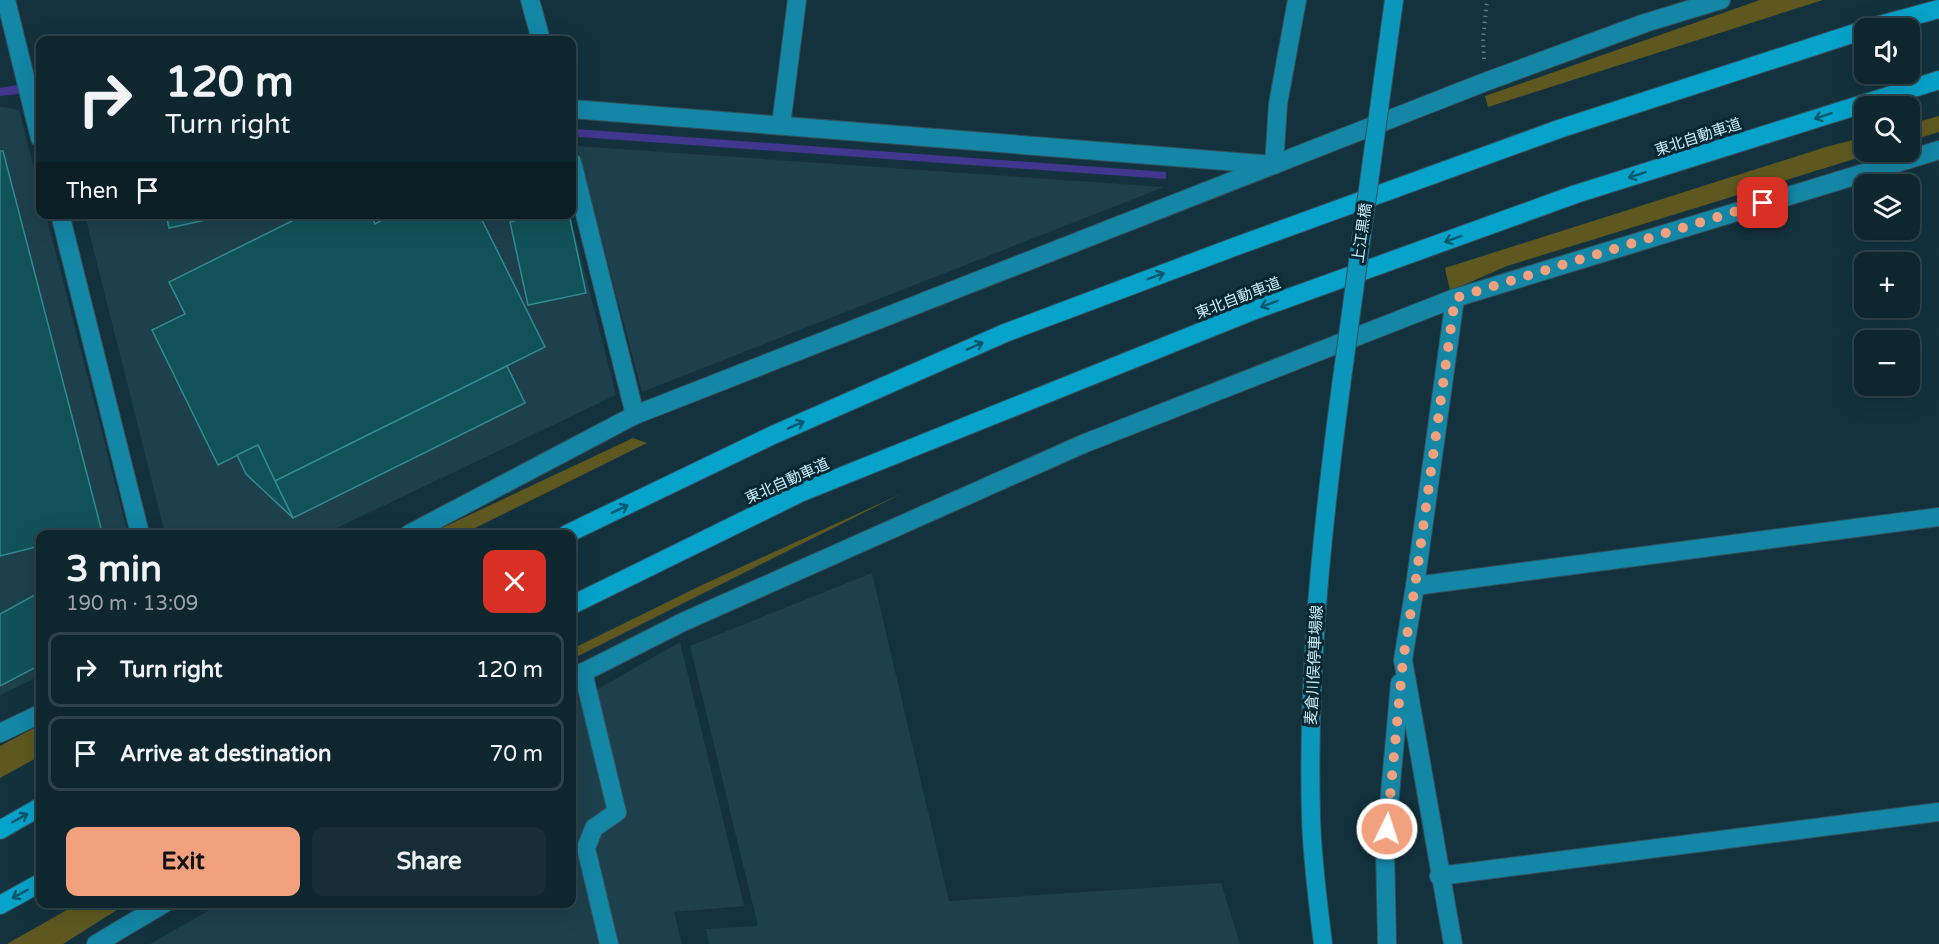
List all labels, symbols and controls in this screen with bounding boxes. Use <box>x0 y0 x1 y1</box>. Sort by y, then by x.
map controls <box>1854 18 1920 396</box>
button: sound <box>1854 18 1920 84</box>
text: 120 m <box>165 57 294 108</box>
icon: right <box>66 60 144 138</box>
button: search <box>1854 96 1920 162</box>
text: Turn right <box>165 108 291 141</box>
one-way arrow <box>1814 111 1833 122</box>
street label: 東北自動車道 <box>1652 115 1744 159</box>
one-way arrow <box>1628 170 1647 181</box>
icon: arrive <box>131 174 164 207</box>
button: layers <box>1854 174 1920 240</box>
pin <box>1737 177 1788 228</box>
text: Then <box>66 178 119 204</box>
icon: arrive <box>1746 186 1779 219</box>
street label: 上江黒橋 <box>1349 202 1375 264</box>
one-way arrow <box>1444 234 1463 245</box>
button: + <box>1854 252 1920 318</box>
one-way arrow <box>1147 270 1165 281</box>
street label: 東北自動車道 <box>1193 273 1283 323</box>
one-way arrow <box>1260 300 1279 311</box>
button: − <box>1854 330 1920 396</box>
one-way arrow <box>965 340 983 352</box>
one-way arrow <box>787 419 805 430</box>
street label: 東北自動車道 <box>742 454 832 508</box>
one-way arrow <box>611 502 629 514</box>
text: 3 min <box>66 548 162 591</box>
button: close <box>483 550 546 613</box>
text: 190 m · 13:09 <box>66 592 198 616</box>
street label: 麦倉川俣停車場線 <box>1302 605 1326 725</box>
icon: right <box>69 653 102 686</box>
text: Turn right <box>120 657 222 683</box>
text: 120 m <box>476 657 543 683</box>
icon: arrive <box>69 737 102 770</box>
text: Arrive at destination <box>120 741 331 767</box>
text: 70 m <box>489 741 543 767</box>
position arrow <box>1355 797 1419 861</box>
one-way arrow <box>11 812 28 824</box>
button: Exit <box>66 827 300 896</box>
button: Share <box>312 827 546 896</box>
one-way arrow <box>12 888 29 900</box>

